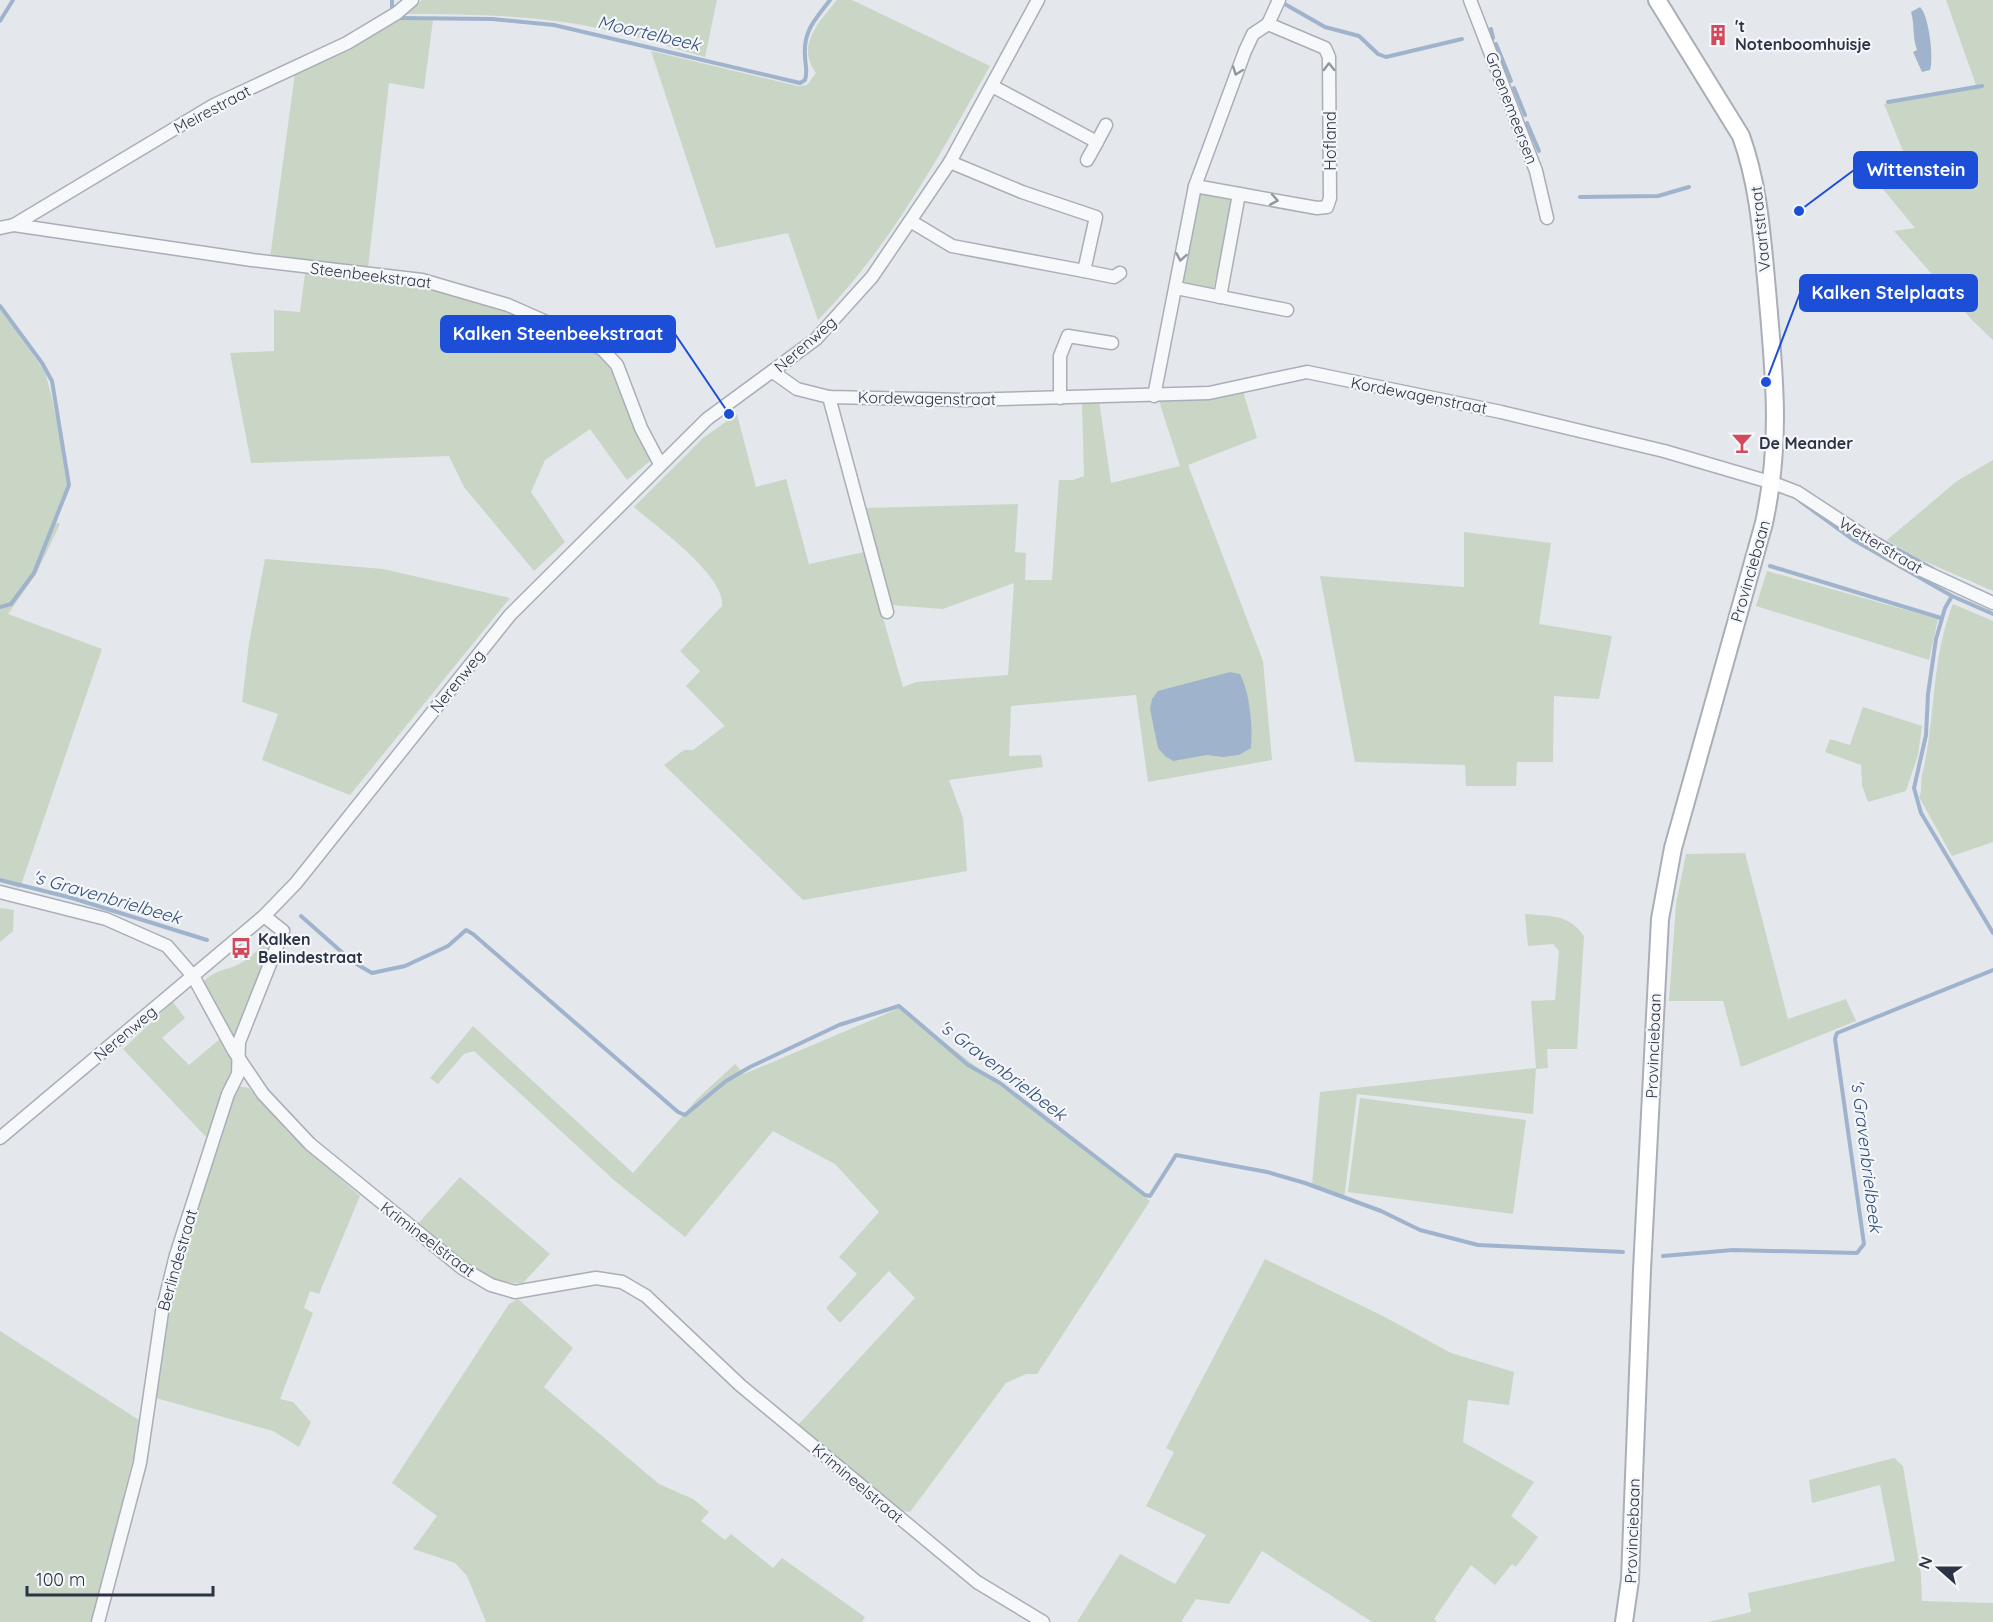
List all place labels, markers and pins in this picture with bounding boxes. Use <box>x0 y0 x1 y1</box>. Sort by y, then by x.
place label: 't Notenboomhuisje <box>1735 16 1871 54</box>
building icon: 't Notenboomhuisje <box>1706 23 1730 47</box>
callout: Wittenstein <box>1854 152 1977 188</box>
callout: Kalken Stelplaats <box>1800 275 1977 311</box>
callout: Kalken Steenbeekstraat <box>441 316 675 352</box>
bar icon: De Meander <box>1730 431 1754 455</box>
place label: De Meander <box>1759 433 1853 453</box>
place label: Kalken Belindestraat <box>258 929 363 967</box>
bus stop icon: Kalken Belindestraat <box>229 936 253 960</box>

